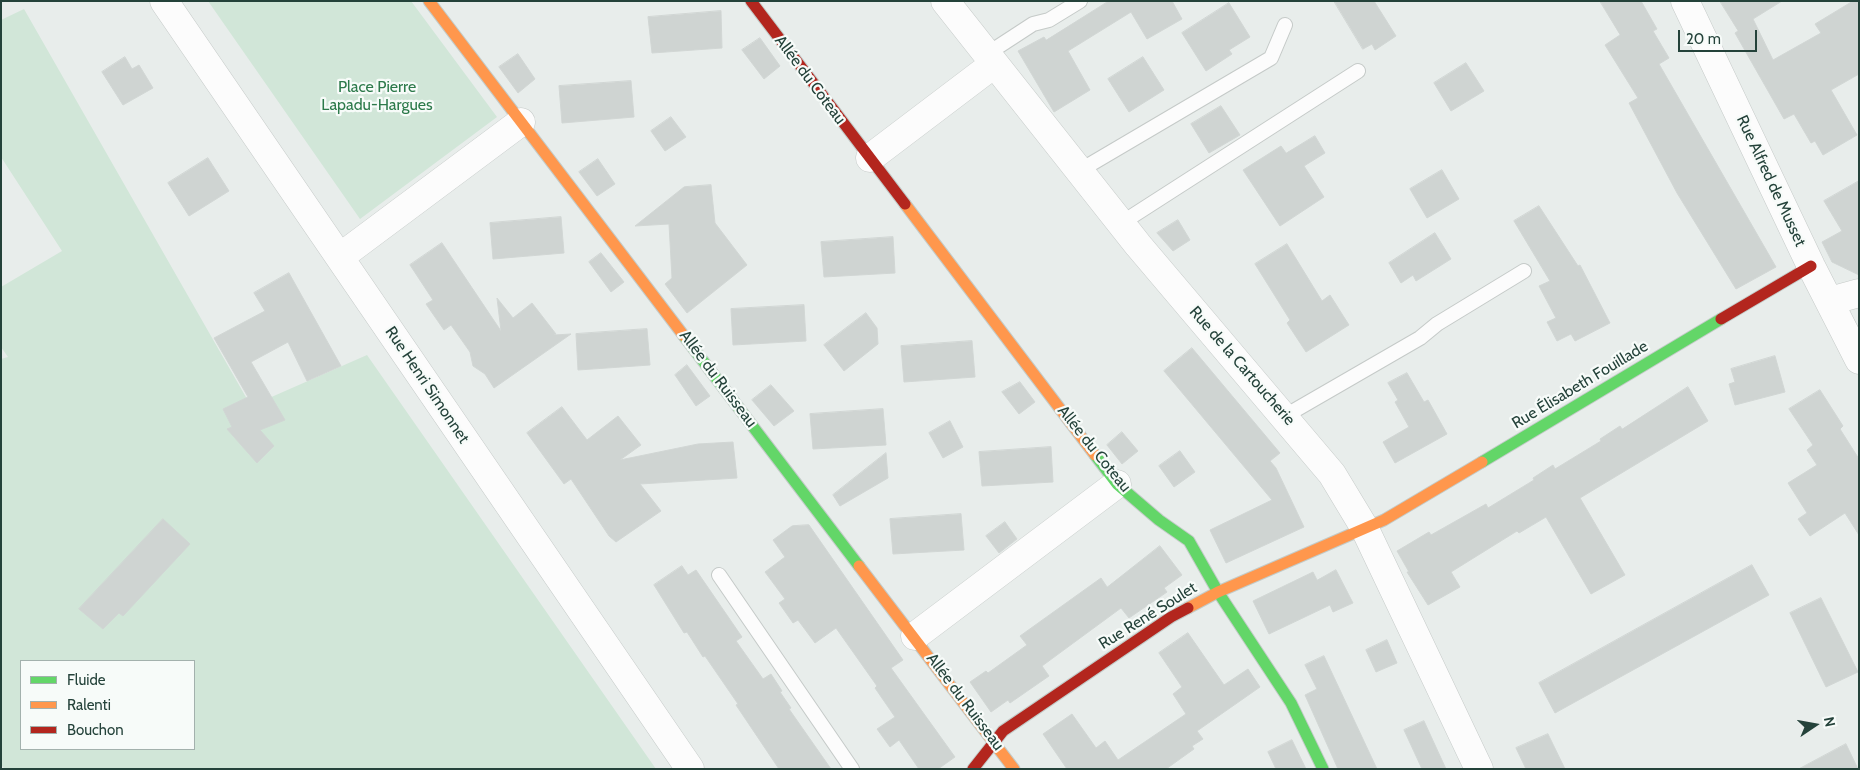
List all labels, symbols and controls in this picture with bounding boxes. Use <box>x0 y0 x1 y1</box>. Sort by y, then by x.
scale bar <box>1680 20 1759 52</box>
text: 20 m <box>1686 30 1721 48</box>
street label: Allée du Coteau <box>770 32 850 128</box>
park label: Place Pierre Lapadu-Hargues <box>321 77 433 115</box>
street label: Rue Alfred de Musset <box>1732 112 1810 250</box>
street label: Rue de la Cartoucherie <box>1185 303 1299 429</box>
street label: Rue Henri Simonnet <box>381 323 473 447</box>
street label: Allée du Ruisseau <box>675 327 761 431</box>
street label: Rue Élisabeth Fouillade <box>1509 337 1651 433</box>
street label: Allée du Coteau <box>1053 402 1135 496</box>
street label: Rue René Soulet <box>1096 578 1200 654</box>
street label: Allée du Ruisseau <box>922 650 1008 754</box>
legend <box>20 660 195 750</box>
text: Fluide <box>67 671 105 689</box>
text: Ralenti <box>67 696 111 714</box>
north arrow <box>1790 700 1840 750</box>
text: N <box>1820 715 1840 729</box>
text: Bouchon <box>67 721 124 739</box>

